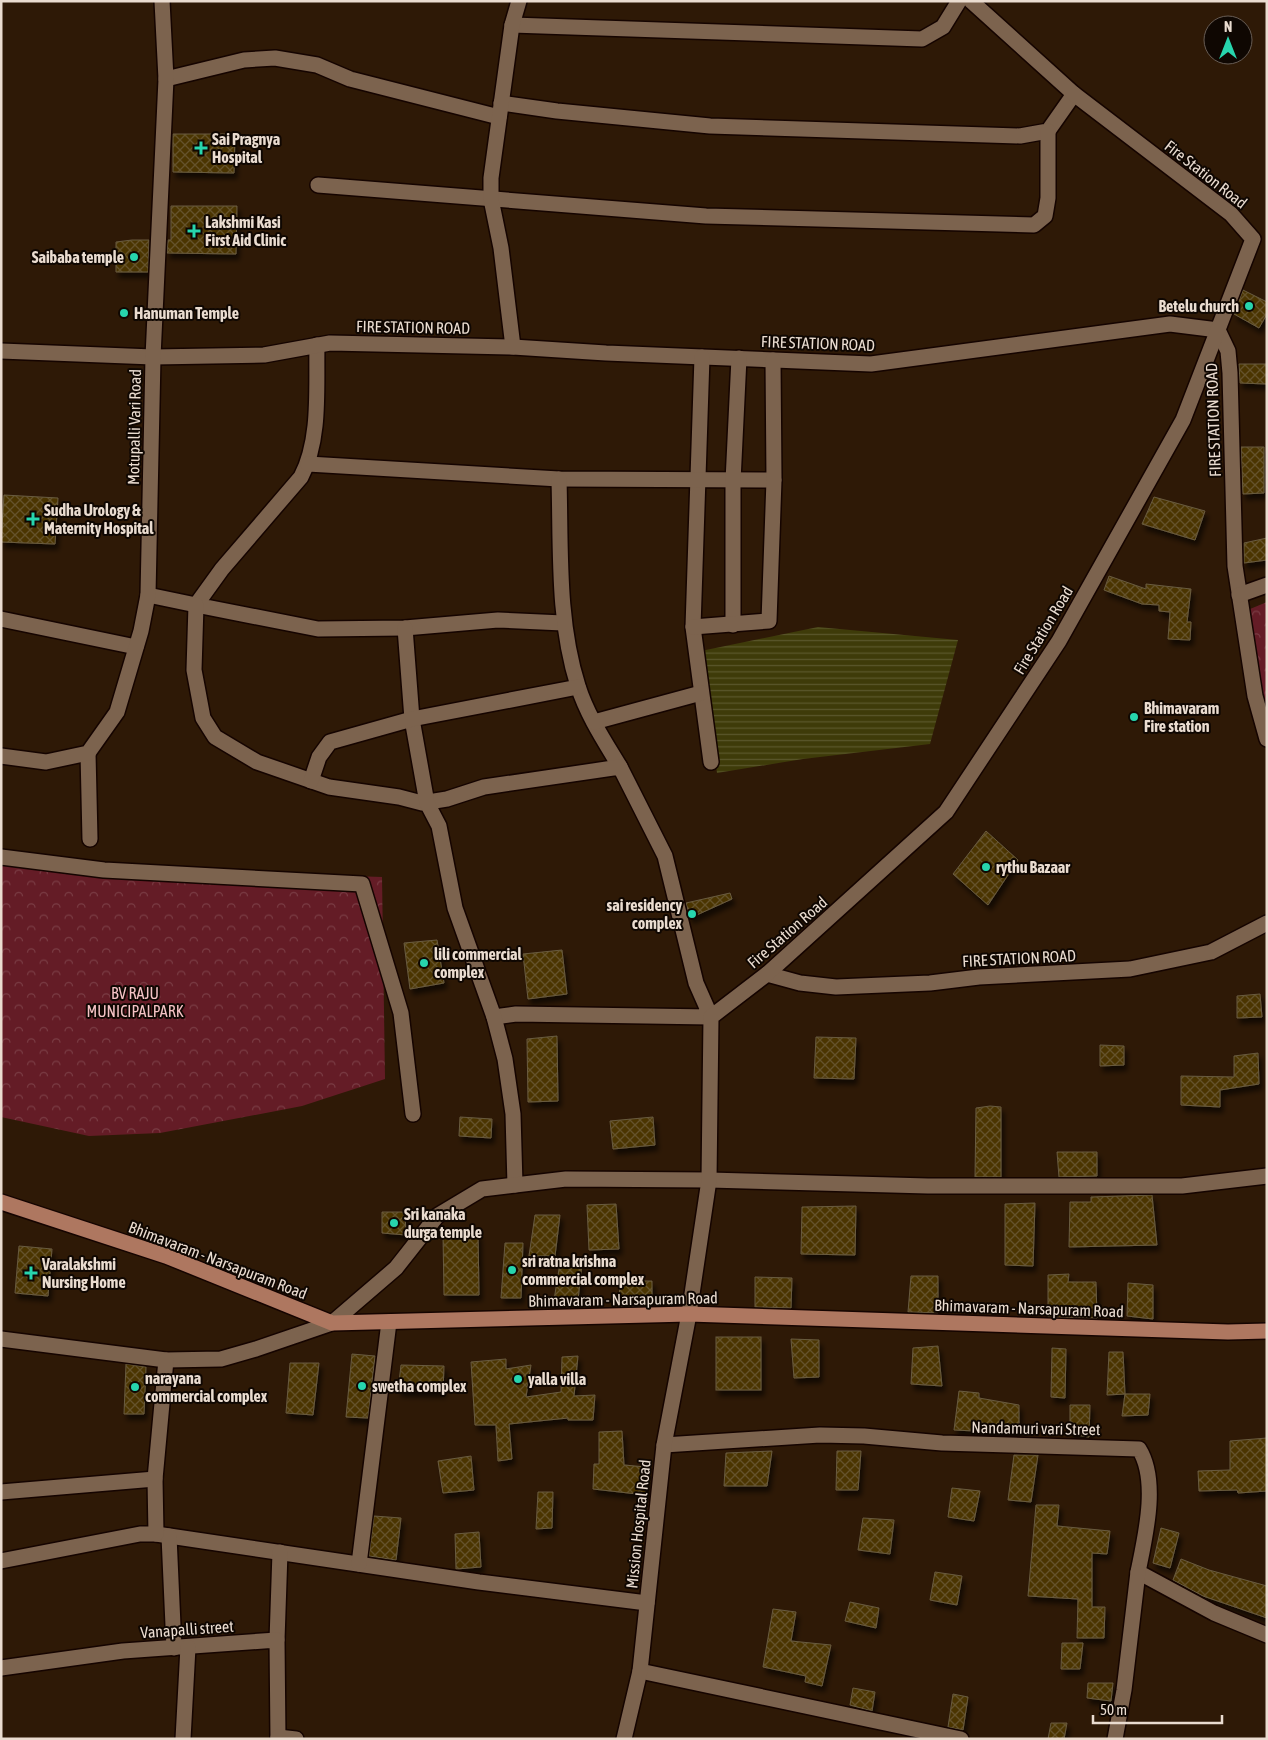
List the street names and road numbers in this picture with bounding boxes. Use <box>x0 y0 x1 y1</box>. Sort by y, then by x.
street label: Fire Station Road <box>1161 136 1251 212</box>
street label: FIRE STATION ROAD <box>356 317 470 337</box>
street label: FIRE STATION ROAD <box>761 332 875 354</box>
street label: FIRE STATION ROAD <box>1202 363 1224 477</box>
street label: Motupalli Vari Road <box>124 369 145 485</box>
street label: Fire Station Road <box>1010 583 1076 677</box>
street label: Fire Station Road <box>744 893 830 971</box>
street label: FIRE STATION ROAD <box>962 946 1076 970</box>
street label: Bhimavaram - Narsapuram Road <box>126 1218 310 1303</box>
street label: Bhimavaram - Narsapuram Road <box>528 1288 718 1311</box>
street label: Bhimavaram - Narsapuram Road <box>934 1296 1124 1321</box>
street label: Nandamuri vari Street <box>971 1418 1101 1438</box>
street label: Mission Hospital Road <box>622 1459 655 1589</box>
street label: Vanapalli street <box>140 1617 235 1642</box>

